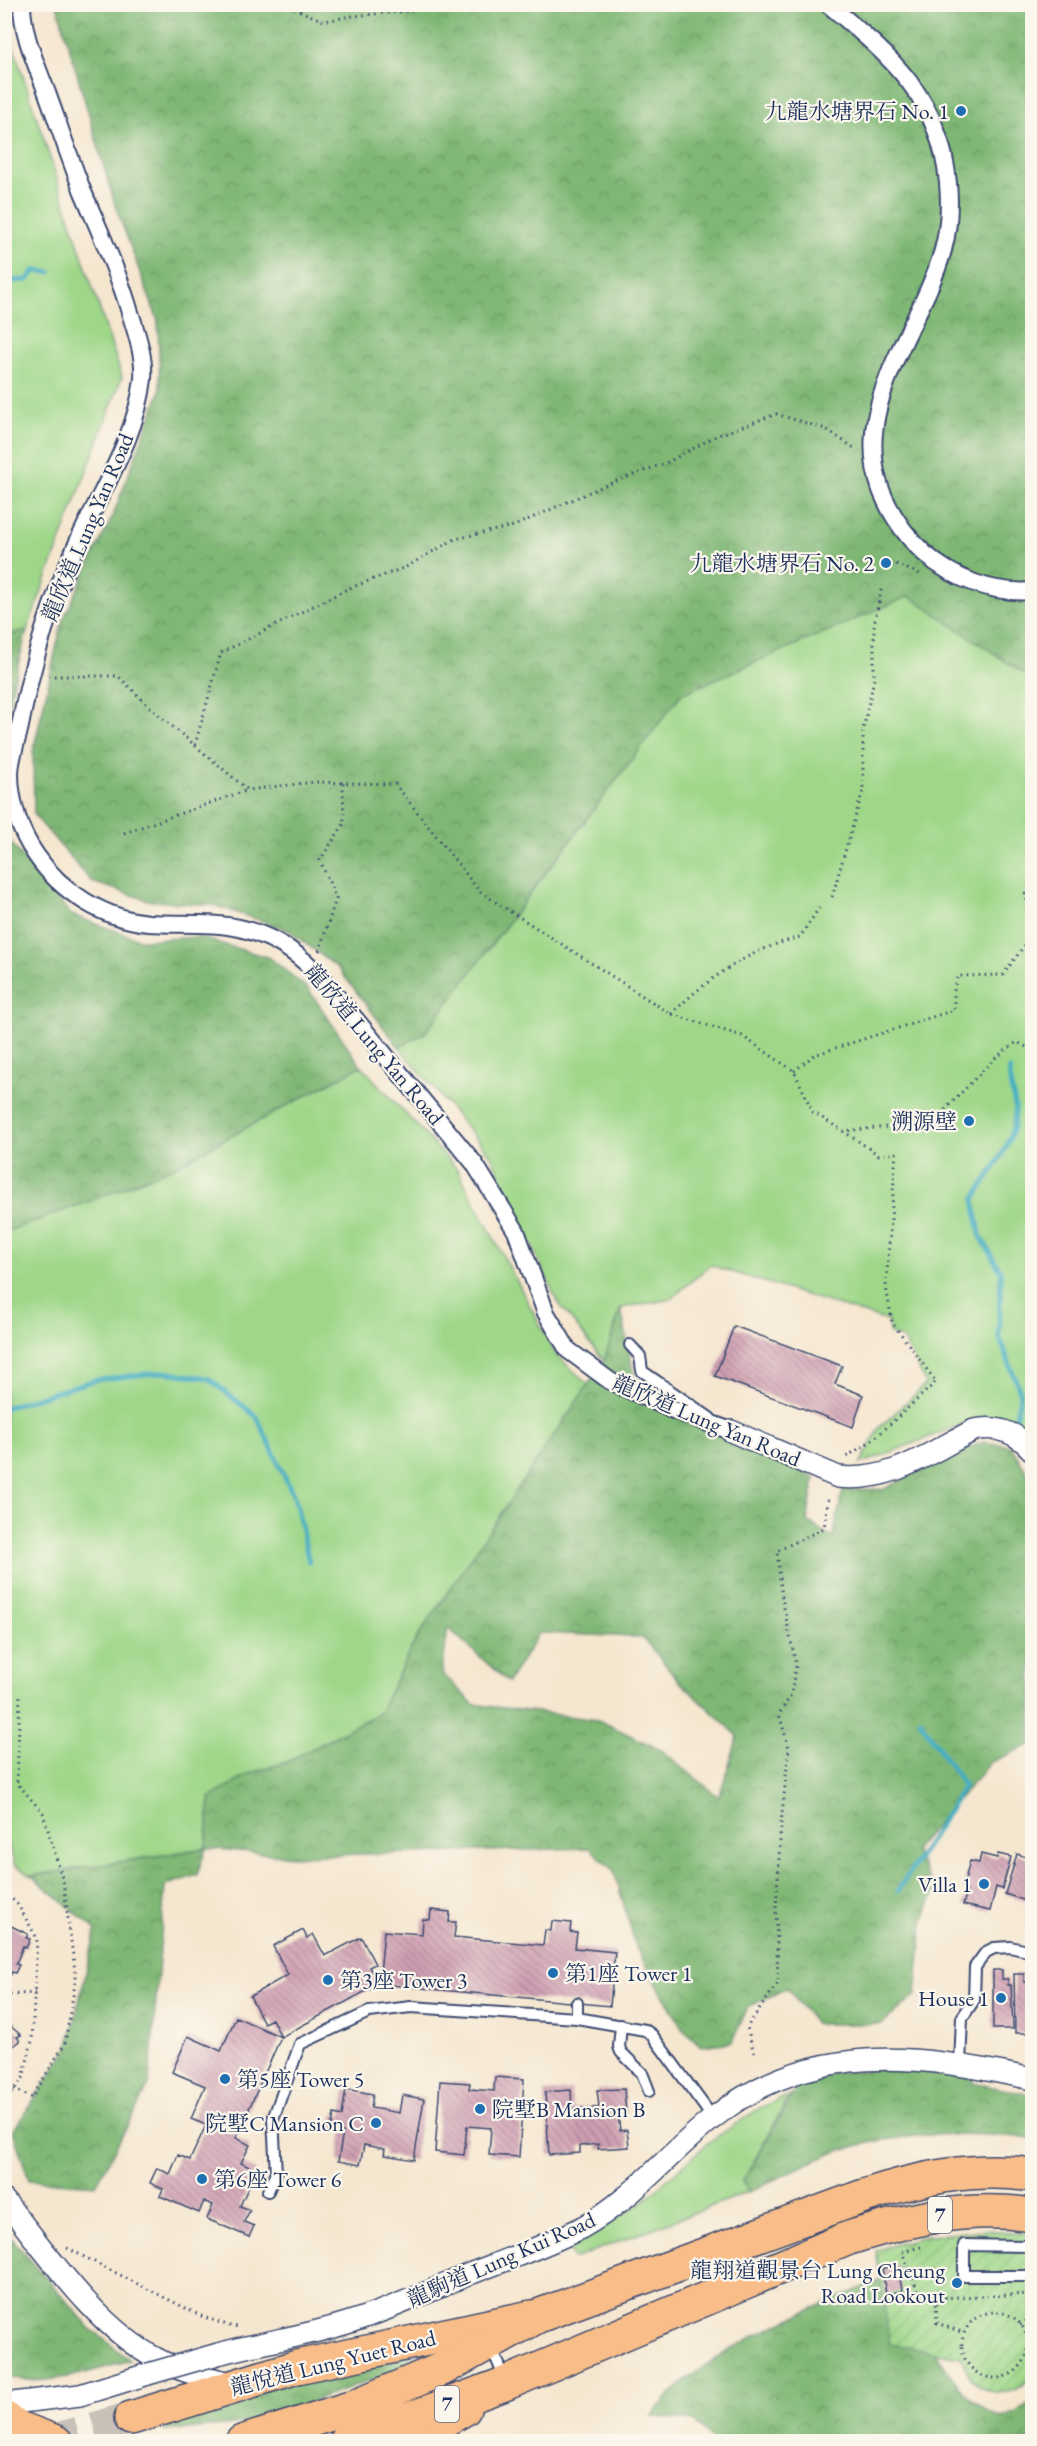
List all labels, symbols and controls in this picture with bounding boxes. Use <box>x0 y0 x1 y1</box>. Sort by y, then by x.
place label: 九龍水塘界石 No. 1 <box>765 97 949 126</box>
marker: 九龍水塘界石 No. 1 <box>954 104 968 118</box>
street label: 龍欣道 Lung Yan Road <box>35 428 141 626</box>
place label: 九龍水塘界石 No. 2 <box>690 549 874 578</box>
marker: 九龍水塘界石 No. 2 <box>879 556 893 570</box>
street label: 龍欣道 Lung Yan Road <box>299 958 451 1132</box>
place label: 溯源壁 <box>891 1107 957 1136</box>
marker: 溯源壁 <box>962 1114 976 1128</box>
street label: 龍欣道 Lung Yan Road <box>608 1368 806 1474</box>
place label: Villa 1 <box>918 1870 972 1899</box>
marker: Villa 1 <box>977 1877 991 1891</box>
place label: 第1座 Tower 1 <box>565 1959 692 1988</box>
place label: 第3座 Tower 3 <box>340 1966 467 1995</box>
marker: 第1座 Tower 1 <box>546 1966 560 1980</box>
marker: 第3座 Tower 3 <box>321 1973 335 1987</box>
place label: House 1 <box>918 1984 989 2013</box>
marker: House 1 <box>994 1991 1008 2005</box>
place label: 第5座 Tower 5 <box>237 2065 364 2094</box>
marker: 第5座 Tower 5 <box>218 2072 232 2086</box>
place label: 院墅B Mansion B <box>492 2095 645 2124</box>
marker: 院墅B Mansion B <box>473 2102 487 2116</box>
place label: 院墅C Mansion C <box>205 2109 364 2138</box>
marker: 院墅C Mansion C <box>369 2116 383 2130</box>
place label: 第6座 Tower 6 <box>214 2165 342 2194</box>
marker: 第6座 Tower 6 <box>195 2172 209 2186</box>
road number: 7 <box>928 2197 952 2233</box>
street label: 龍駒道 Lung Kui Road <box>403 2205 601 2314</box>
place label: 龍翔道觀景台 Lung Cheung Road Lookout <box>690 2256 945 2310</box>
marker: 龍翔道觀景台 Lung Cheung Road Lookout <box>950 2276 964 2290</box>
street label: 龍悅道 Lung Yuet Road <box>227 2323 440 2402</box>
road number: 7 <box>435 2386 459 2422</box>

